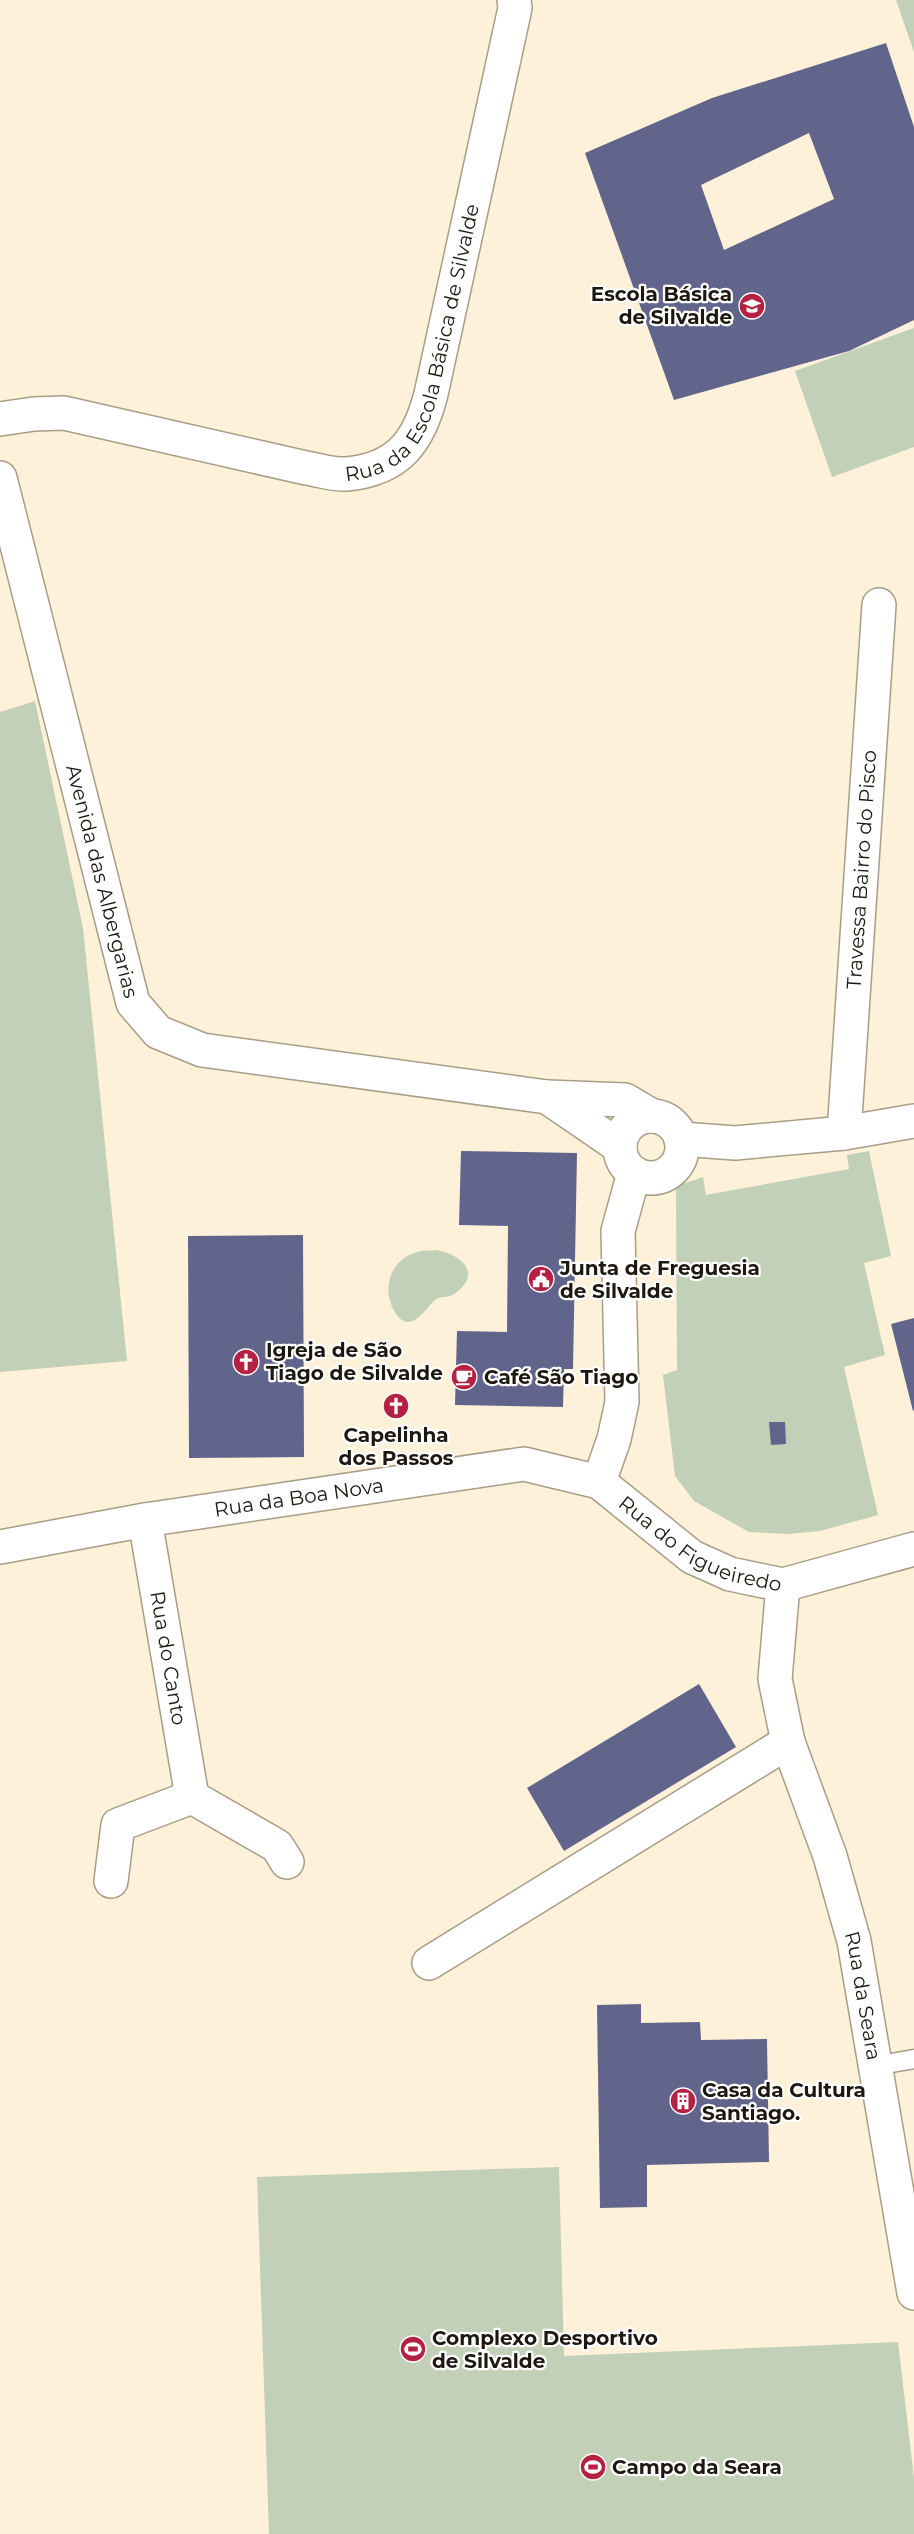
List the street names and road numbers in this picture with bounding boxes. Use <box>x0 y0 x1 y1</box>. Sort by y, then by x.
street label: Rua da Escola Básica de Silvalde <box>343 202 484 486</box>
street label: Travessa Bairro do Pisco <box>842 749 881 990</box>
street label: Avenida das Albergarias <box>61 762 143 1001</box>
street label: Rua da Boa Nova <box>212 1473 385 1522</box>
street label: Rua do Figueiredo <box>614 1491 784 1596</box>
street label: Rua do Canto <box>145 1589 192 1727</box>
street label: Rua da Seara <box>840 1928 886 2062</box>

